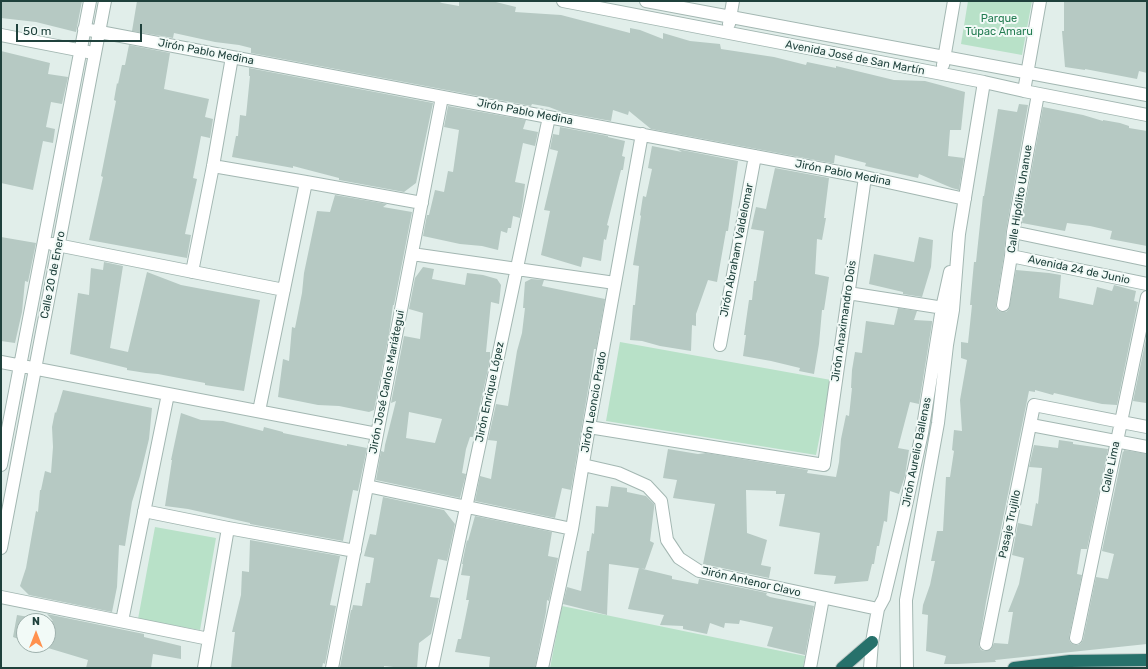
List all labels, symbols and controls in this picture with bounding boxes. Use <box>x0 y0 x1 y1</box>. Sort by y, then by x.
park label: Parque Túpac Amaru <box>965 12 1033 38</box>
scale bar <box>18 16 144 42</box>
text: 50 m <box>23 24 51 38</box>
street label: Jirón Pablo Medina <box>157 36 255 68</box>
street label: Avenida José de San Martín <box>784 38 926 78</box>
street label: Jirón Pablo Medina <box>476 96 574 128</box>
street label: Calle Hipólito Unanue <box>1005 144 1035 254</box>
street label: Jirón Pablo Medina <box>794 157 892 189</box>
street label: Jirón Abraham Valdelomar <box>718 182 756 318</box>
street label: Calle 20 de Enero <box>38 230 68 320</box>
street label: Avenida 24 de Junio <box>1027 253 1131 287</box>
street label: Jirón Anaximandro Dois <box>829 259 859 383</box>
street label: Jirón José Carlos Mariátegui <box>367 309 407 455</box>
street label: Jirón Enrique López <box>473 341 507 443</box>
street label: Jirón Leoncio Prado <box>579 350 609 454</box>
street label: Jirón Aurelio Ballenas <box>900 396 934 508</box>
street label: Calle Lima <box>1099 440 1123 494</box>
street label: Pasaje Trujillo <box>996 488 1024 560</box>
street label: Jirón Antenor Clavo <box>700 564 802 600</box>
north arrow <box>16 613 56 653</box>
text: N <box>32 615 40 628</box>

